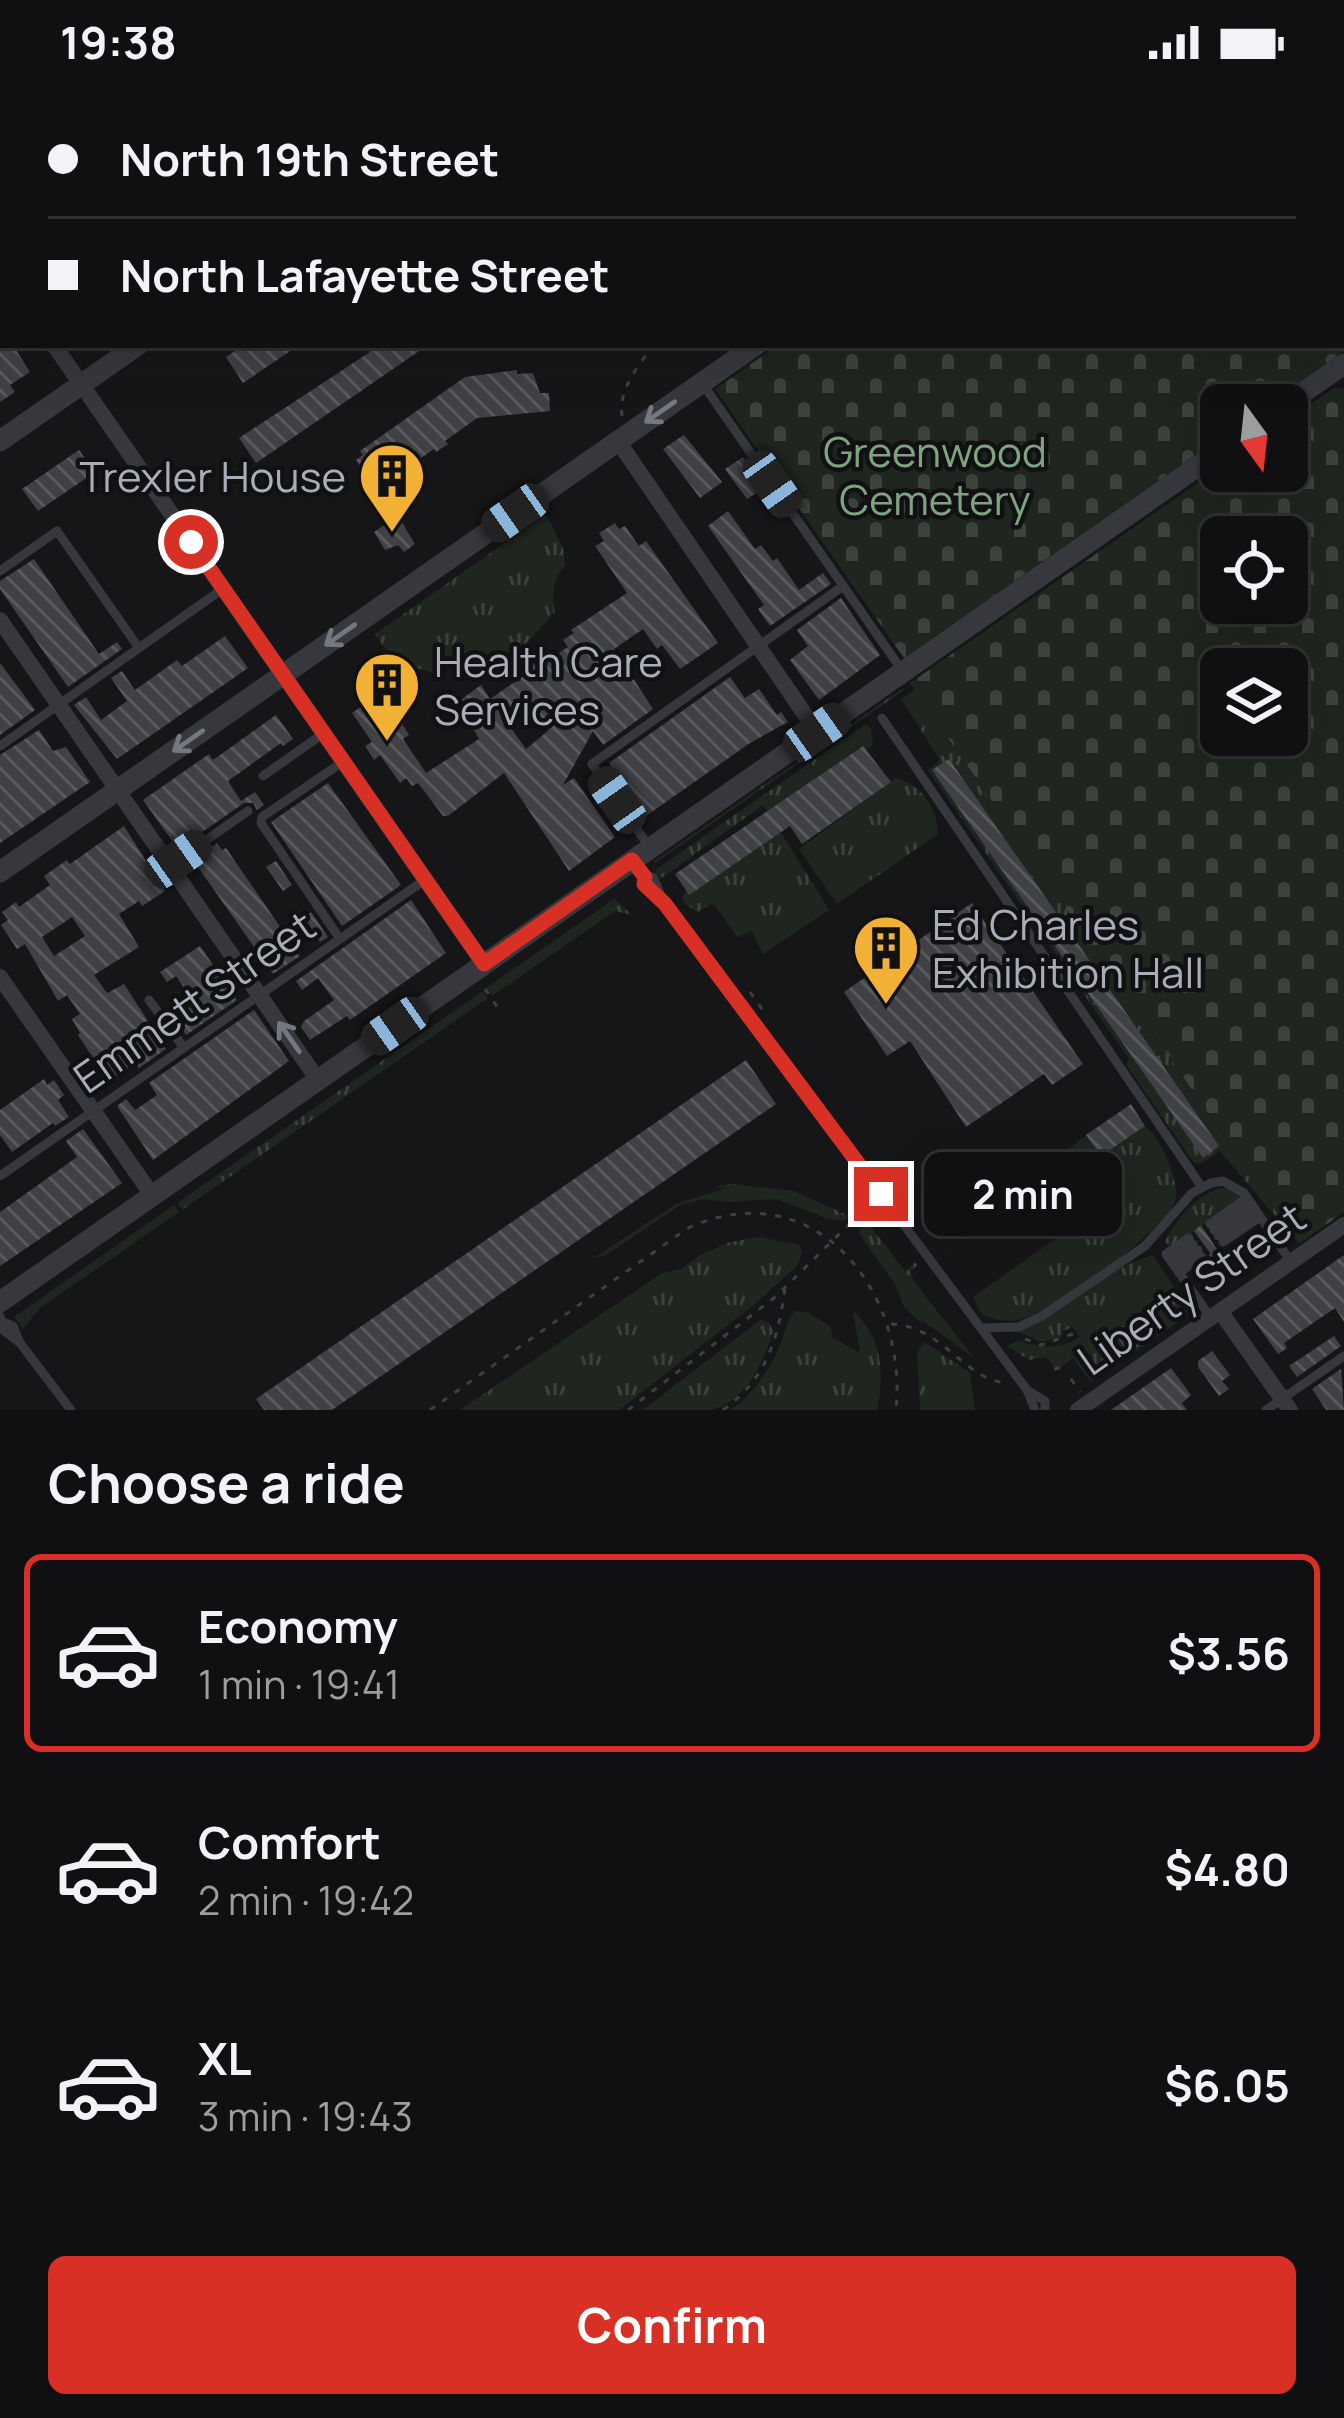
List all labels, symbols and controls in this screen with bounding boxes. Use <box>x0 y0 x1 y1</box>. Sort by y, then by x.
text: 19:38 <box>60 11 177 73</box>
text: North 19th Street <box>120 128 499 190</box>
text: North Lafayette Street <box>120 244 610 306</box>
north arrow <box>1200 384 1308 492</box>
map controls <box>1200 384 1308 756</box>
one-way arrow <box>644 399 677 424</box>
park label: Greenwood Cemetery <box>823 422 1047 528</box>
building icon: Trexler House <box>357 441 427 535</box>
car <box>737 444 807 524</box>
place label: Trexler House <box>79 447 346 505</box>
car <box>475 478 555 548</box>
route start <box>164 515 218 569</box>
button: locate <box>1200 516 1308 624</box>
one-way arrow <box>324 622 357 647</box>
place label: Health Care Services <box>434 632 663 738</box>
button: layers <box>1200 648 1308 756</box>
building icon: Health Care Services <box>352 650 422 744</box>
car <box>777 697 857 767</box>
one-way arrow <box>172 728 205 753</box>
car <box>582 760 652 840</box>
car <box>138 824 218 894</box>
place label: Ed Charles Exhibition Hall <box>932 895 1204 1001</box>
street label: Emmett Street <box>62 896 326 1106</box>
building icon: Ed Charles Exhibition Hall <box>851 913 921 1007</box>
car <box>355 991 435 1061</box>
one-way arrow <box>277 1021 302 1055</box>
callout: 2 min <box>923 1152 1121 1236</box>
route end <box>854 1167 908 1221</box>
text: 2 min <box>972 1167 1074 1221</box>
street label: Liberty Street <box>1065 1188 1317 1388</box>
text: Choose a ride <box>48 1445 405 1519</box>
text: Economy <box>198 1595 398 1657</box>
icon: car <box>54 1599 162 1707</box>
text: $3.56 <box>1168 1622 1290 1684</box>
text: 1 min · 19:41 <box>198 1657 400 1711</box>
text: Comfort <box>198 1811 381 1873</box>
icon: car <box>54 1815 162 1923</box>
text: $4.80 <box>1164 1838 1290 1900</box>
text: 2 min · 19:42 <box>198 1873 414 1927</box>
text: XL <box>198 2027 252 2089</box>
icon: car <box>54 2031 162 2139</box>
text: $6.05 <box>1164 2054 1290 2116</box>
text: 3 min · 19:43 <box>198 2089 413 2143</box>
button: Confirm <box>48 2256 1296 2394</box>

